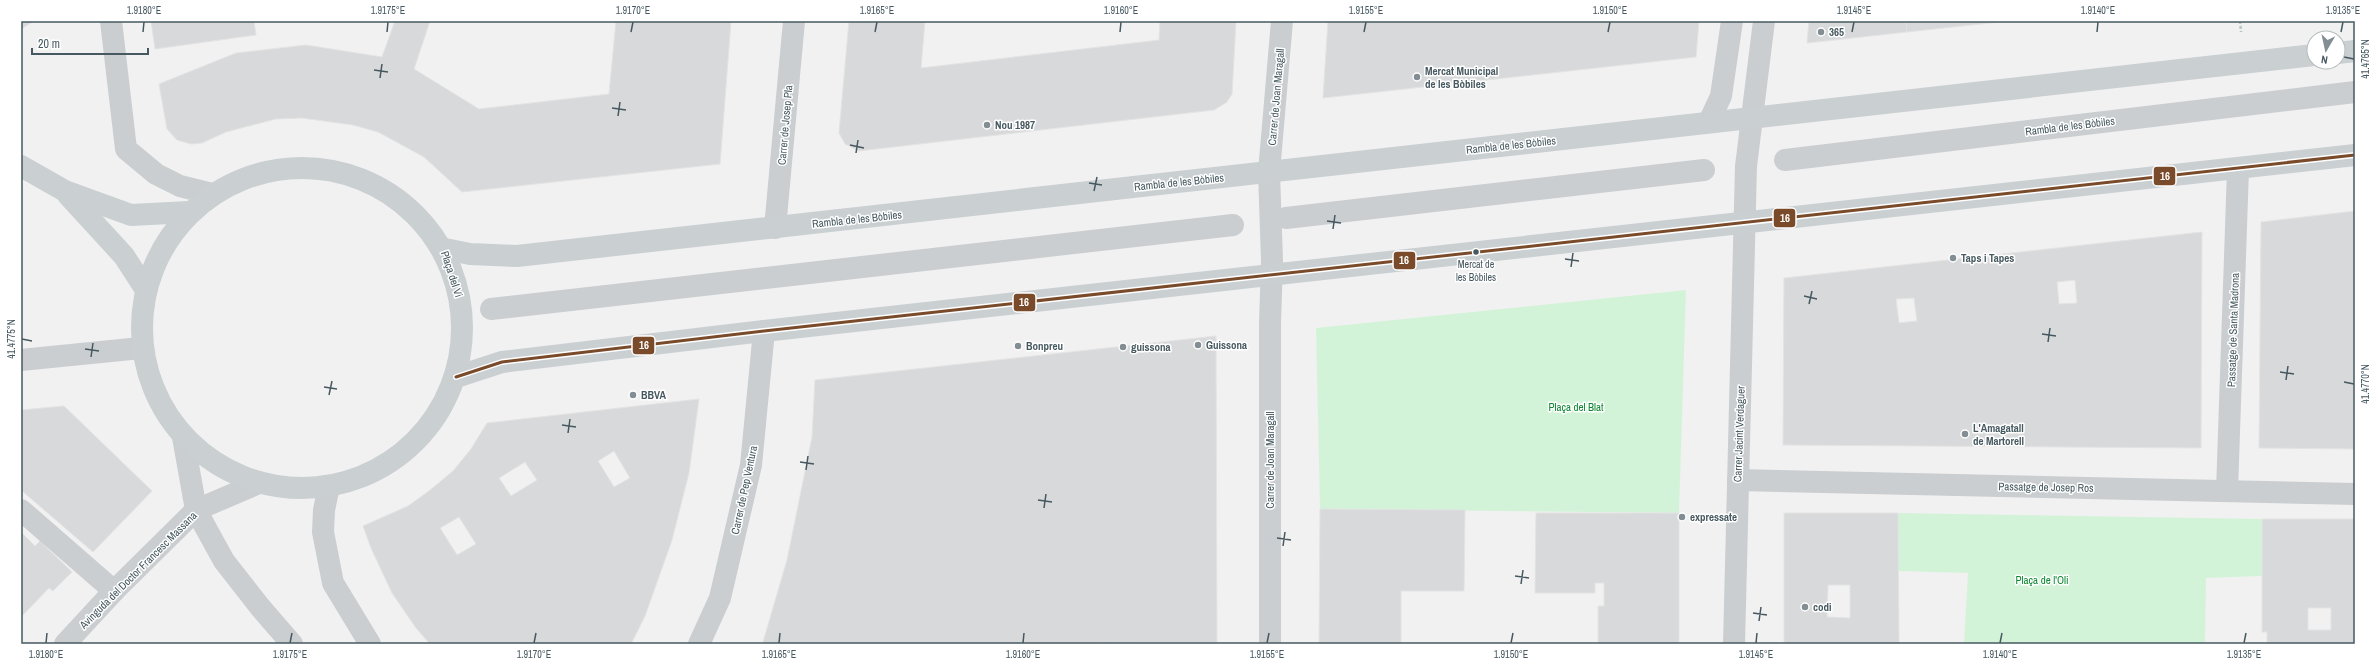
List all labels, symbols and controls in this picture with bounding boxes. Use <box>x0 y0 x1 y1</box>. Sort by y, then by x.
text: 1.9180°E <box>127 4 161 17</box>
text: 1.9175°E <box>371 4 405 17</box>
text: 1.9170°E <box>616 4 650 17</box>
text: 1.9165°E <box>860 4 894 17</box>
text: 1.9160°E <box>1104 4 1138 17</box>
text: 1.9155°E <box>1349 4 1383 17</box>
text: 1.9150°E <box>1593 4 1627 17</box>
text: 1.9145°E <box>1837 4 1871 17</box>
text: 1.9140°E <box>2081 4 2115 17</box>
text: 1.9135°E <box>2326 4 2360 17</box>
place label: 365 <box>1829 25 1844 39</box>
marker: 365 <box>1816 27 1826 37</box>
scale bar <box>32 30 148 56</box>
north arrow <box>2306 30 2346 70</box>
text: 20 m <box>38 36 60 52</box>
text: 41.4765°N <box>2359 39 2372 79</box>
street label: Carrer de Joan Maragall <box>1265 48 1287 146</box>
text: N <box>2320 52 2329 67</box>
place label: Mercat Municipal de les Bòbiles <box>1425 64 1498 91</box>
marker: Mercat Municipal de les Bòbiles <box>1412 72 1422 82</box>
street label: Carrer de Josep Pla <box>775 84 795 166</box>
street label: Rambla de les Bòbiles <box>2024 113 2116 138</box>
place label: Nou 1987 <box>995 118 1035 132</box>
marker: Nou 1987 <box>982 120 992 130</box>
street label: Rambla de les Bòbiles <box>1465 133 1557 157</box>
line badge: 16 <box>2153 166 2176 186</box>
text: 16 <box>2160 169 2170 183</box>
street label: Rambla de les Bòbiles <box>1133 170 1225 194</box>
street label: Rambla de les Bòbiles <box>811 207 903 231</box>
line badge: 16 <box>1773 208 1796 228</box>
text: 16 <box>1780 211 1790 225</box>
marker: Mercat de les Bòbiles <box>1471 247 1481 257</box>
street label: Plaça del Vi <box>438 249 466 299</box>
line badge: 16 <box>1393 251 1416 270</box>
place label: Taps i Tapes <box>1961 251 2014 265</box>
text: 16 <box>1399 253 1409 267</box>
marker: Taps i Tapes <box>1948 253 1958 263</box>
place label: Mercat de les Bòbiles <box>1456 258 1496 284</box>
street label: Passatge de Santa Madrona <box>2224 273 2242 387</box>
line badge: 16 <box>1013 293 1036 312</box>
text: 16 <box>1019 295 1029 309</box>
text: 41.4775°N <box>5 319 18 359</box>
line badge: 16 <box>632 336 655 355</box>
text: 16 <box>639 338 649 352</box>
place label: Guissona <box>1206 338 1247 352</box>
place label: Bonpreu <box>1026 339 1063 353</box>
place label: guissona <box>1131 340 1171 354</box>
marker: Guissona <box>1193 340 1203 350</box>
marker: Bonpreu <box>1013 341 1023 351</box>
marker: guissona <box>1118 342 1128 352</box>
text: 41.4770°N <box>2359 364 2372 404</box>
street label: Carrer Jacint Verdaguer <box>1730 386 1748 482</box>
place label: BBVA <box>641 388 666 402</box>
marker: BBVA <box>628 390 638 400</box>
park label: Plaça del Blat <box>1548 400 1604 414</box>
street label: Carrer de Joan Maragall <box>1263 411 1277 509</box>
place label: L'Amagatall de Martorell <box>1973 421 2024 448</box>
marker: L'Amagatall de Martorell <box>1960 429 1970 439</box>
street label: Carrer de Pep Ventura <box>728 444 760 536</box>
street label: Passatge de Josep Ros <box>1998 479 2094 495</box>
street label: Avinguda del Doctor Francesc Massana <box>76 508 200 632</box>
place label: expressate <box>1690 510 1737 524</box>
marker: expressate <box>1677 512 1687 522</box>
park label: Plaça de l'Oli <box>2016 573 2068 587</box>
place label: codi <box>1813 600 1832 614</box>
marker: codi <box>1800 602 1810 612</box>
text: 1.9180°E <box>29 648 63 661</box>
text: 1.9175°E <box>273 648 307 661</box>
text: 1.9170°E <box>517 648 551 661</box>
text: 1.9165°E <box>762 648 796 661</box>
text: 1.9160°E <box>1006 648 1040 661</box>
text: 1.9155°E <box>1250 648 1284 661</box>
text: 1.9150°E <box>1494 648 1528 661</box>
text: 1.9145°E <box>1739 648 1773 661</box>
text: 1.9140°E <box>1983 648 2017 661</box>
text: 1.9135°E <box>2227 648 2261 661</box>

